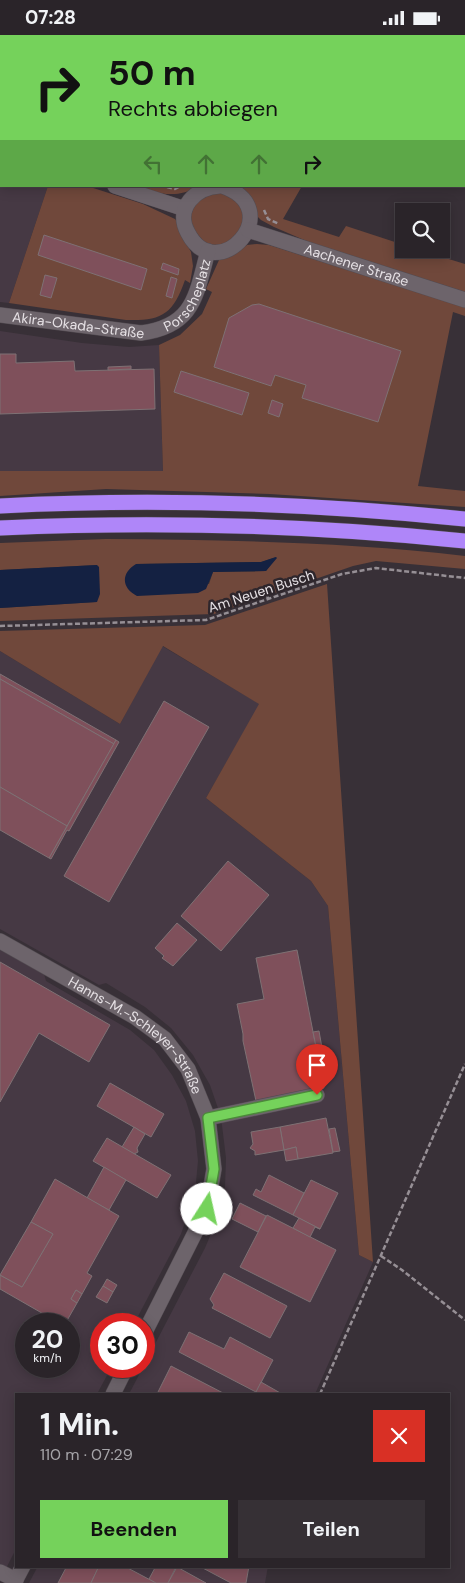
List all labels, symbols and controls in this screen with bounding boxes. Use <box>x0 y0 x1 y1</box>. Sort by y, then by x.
text: 07:28 <box>25 5 76 30</box>
text: 50 m <box>108 50 196 96</box>
icon: right <box>25 55 90 120</box>
text: Rechts abbiegen <box>108 94 278 123</box>
icon: left <box>139 150 167 178</box>
icon: ahead <box>192 150 220 178</box>
icon: ahead <box>245 150 273 178</box>
icon: right <box>298 150 326 178</box>
map controls <box>395 203 450 258</box>
button: search <box>395 203 450 258</box>
street label: Aachener Straße <box>302 240 411 290</box>
street label: Porscheplatz <box>161 257 214 336</box>
street label: Akira-Okada-Straße <box>11 308 146 342</box>
street label: Am Neuen Busch <box>206 565 316 617</box>
street label: Hanns-M.-Schleyer-Straße <box>65 972 206 1097</box>
pin <box>296 1044 338 1095</box>
icon: arrive <box>303 1051 331 1079</box>
position arrow <box>180 1182 232 1234</box>
speed limit sign: 30 <box>90 1313 155 1378</box>
text: 20 <box>32 1323 63 1356</box>
text: km/h <box>33 1350 62 1366</box>
text: 1 Min. <box>40 1405 119 1444</box>
button: close <box>373 1410 425 1462</box>
text: 110 m · 07:29 <box>40 1444 133 1465</box>
button: Beenden <box>40 1500 228 1558</box>
button: Teilen <box>238 1500 425 1558</box>

